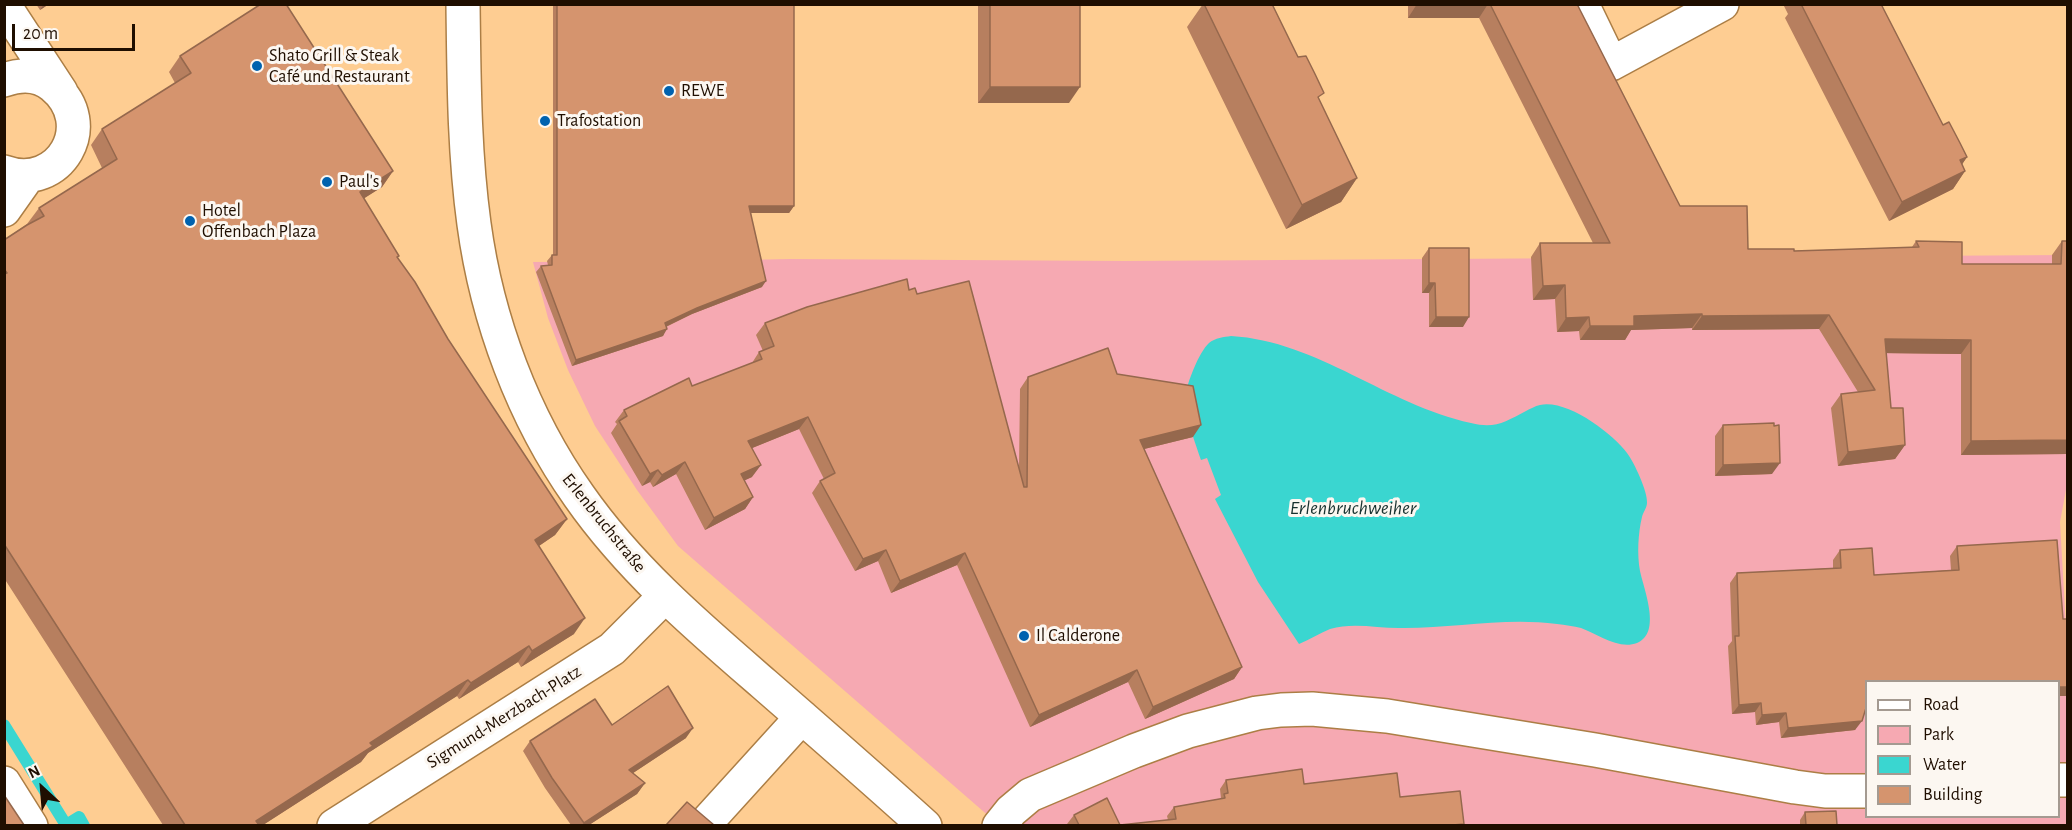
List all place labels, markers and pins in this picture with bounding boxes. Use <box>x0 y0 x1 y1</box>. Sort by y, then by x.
place label: Shato Grill & Steak Café und Restaurant <box>269 45 410 88</box>
marker: Shato Grill & Steak Café und Restaurant <box>250 59 264 73</box>
place label: REWE <box>681 80 724 102</box>
marker: REWE <box>662 84 676 98</box>
place label: Trafostation <box>557 110 641 132</box>
marker: Trafostation <box>538 114 552 128</box>
place label: Paul's <box>339 171 379 193</box>
marker: Paul's <box>320 175 334 189</box>
place label: Hotel Offenbach Plaza <box>202 200 316 242</box>
marker: Hotel Offenbach Plaza <box>183 214 197 228</box>
place label: Il Calderone <box>1036 625 1120 647</box>
marker: Il Calderone <box>1017 629 1031 643</box>

